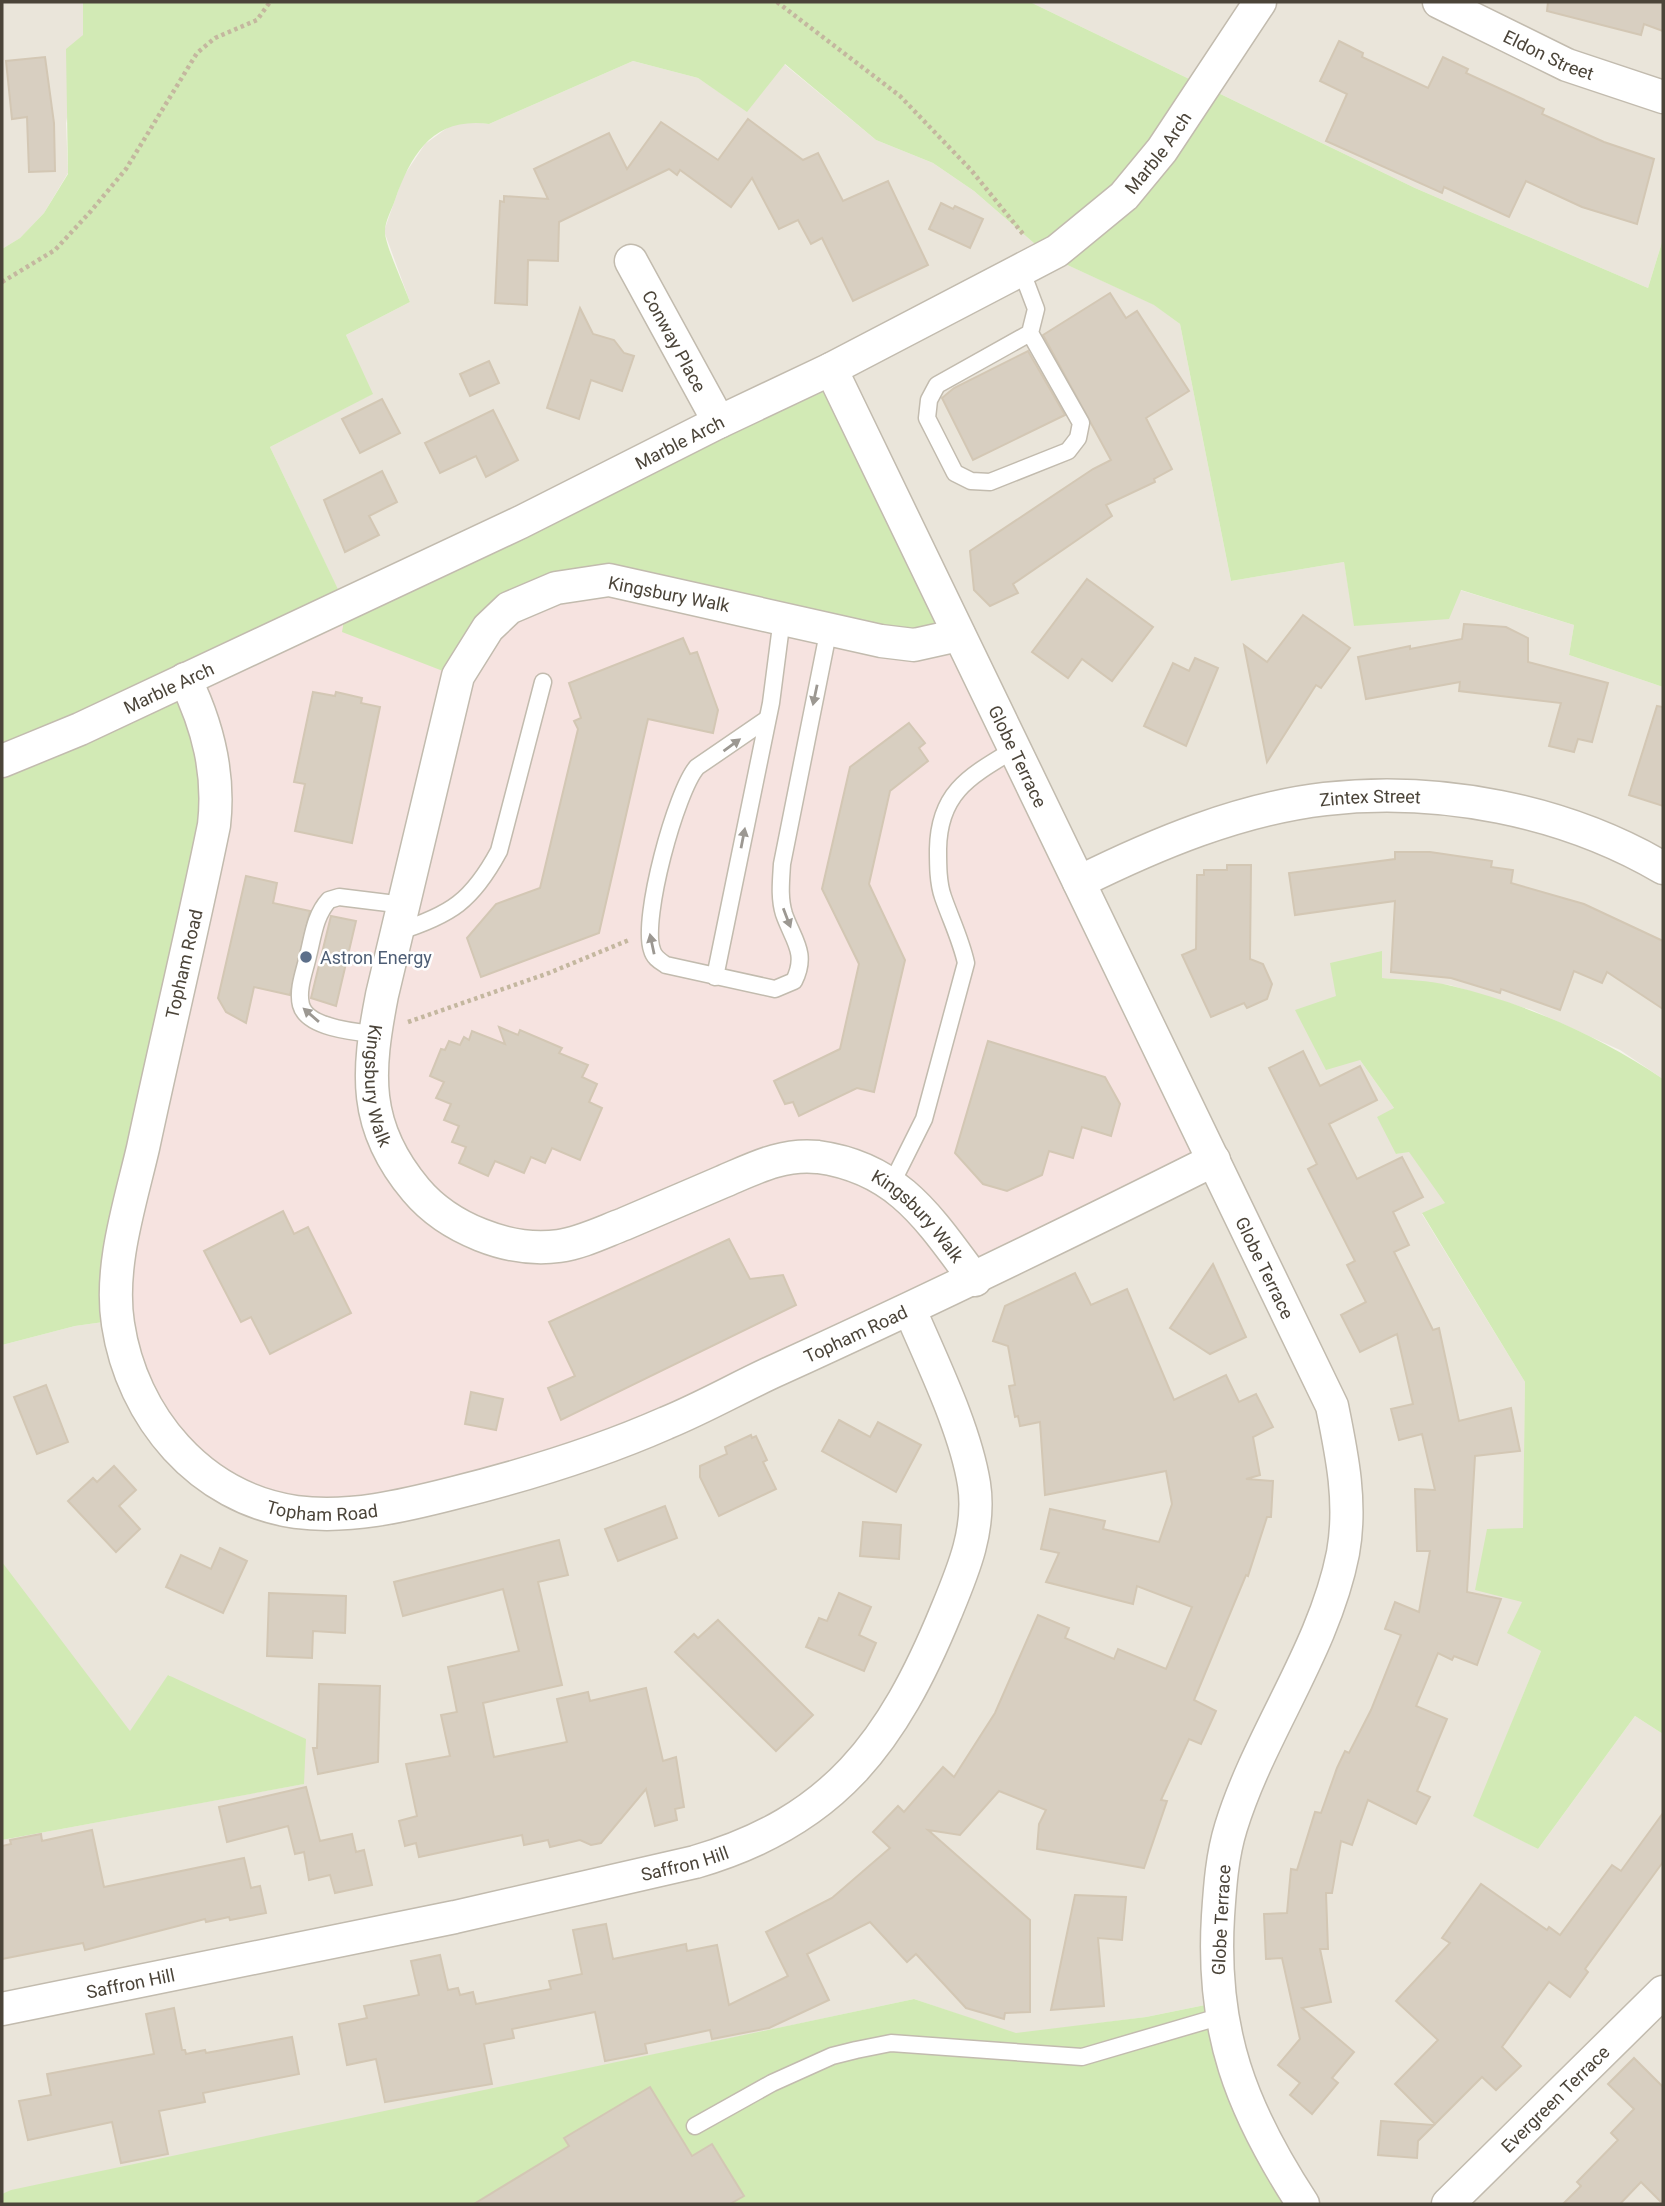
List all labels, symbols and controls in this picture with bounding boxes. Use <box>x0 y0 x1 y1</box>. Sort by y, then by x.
street label: Eldon Street <box>1500 25 1597 84</box>
street label: Marble Arch <box>1120 107 1195 198</box>
street label: Conway Place <box>638 286 711 395</box>
street label: Marble Arch <box>631 411 728 473</box>
street label: Kingsbury Walk <box>607 572 732 616</box>
street label: Marble Arch <box>120 657 217 718</box>
one-way arrow <box>810 684 821 706</box>
street label: Globe Terrace <box>985 702 1052 811</box>
one-way arrow <box>723 738 741 752</box>
street label: Zintex Street <box>1318 785 1421 810</box>
one-way arrow <box>738 827 749 849</box>
street label: Topham Road <box>161 907 207 1021</box>
one-way arrow <box>782 908 793 929</box>
one-way arrow <box>646 933 657 955</box>
place label: Astron Energy <box>320 947 432 968</box>
marker: Astron Energy <box>298 949 314 965</box>
one-way arrow <box>302 1007 320 1022</box>
street label: Kingsbury Walk <box>361 1023 397 1150</box>
street label: Kingsbury Walk <box>868 1165 969 1267</box>
street label: Globe Terrace <box>1232 1213 1299 1322</box>
street label: Topham Road <box>801 1301 910 1367</box>
street label: Topham Road <box>264 1495 379 1525</box>
street label: Saffron Hill <box>639 1841 731 1885</box>
street label: Globe Terrace <box>1208 1864 1234 1976</box>
street label: Saffron Hill <box>84 1964 176 2002</box>
street label: Evergreen Terrace <box>1496 2041 1613 2156</box>

